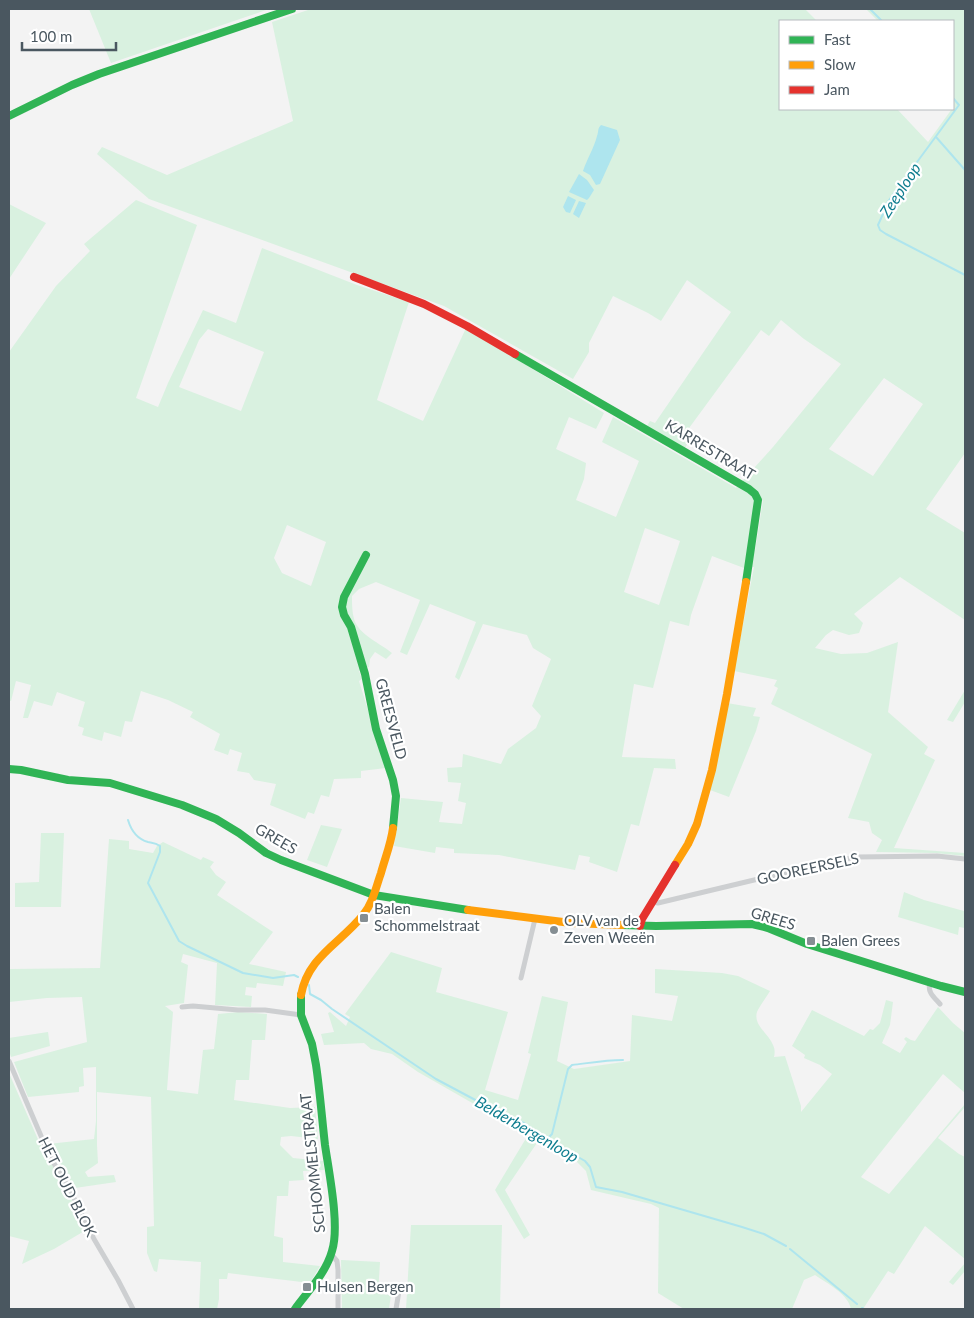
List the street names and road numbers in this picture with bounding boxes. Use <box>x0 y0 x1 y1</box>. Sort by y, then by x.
street label: KARRESTRAAT <box>662 415 759 483</box>
street label: GREESVELD <box>372 676 411 761</box>
street label: GREES <box>252 819 301 857</box>
street label: GOOREERSELS <box>755 848 860 888</box>
street label: GREES <box>749 903 798 933</box>
street label: SCHOMMELSTRAAT <box>296 1092 328 1234</box>
street label: HET OUD BLOK <box>35 1134 101 1239</box>

